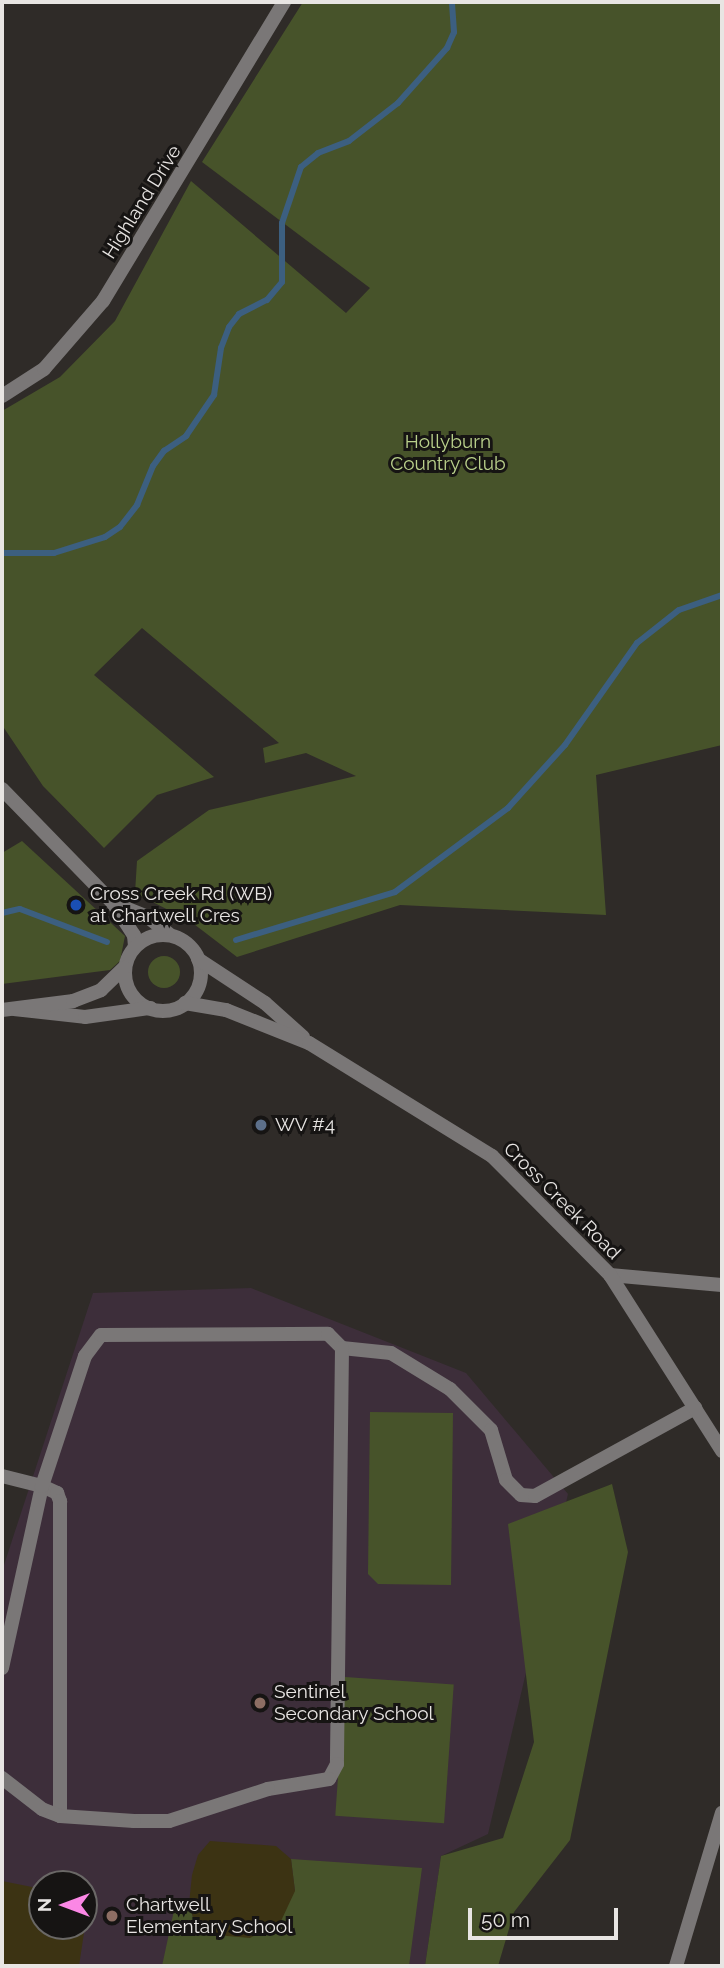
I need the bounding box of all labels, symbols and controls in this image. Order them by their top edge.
street label: Highland Drive [98,141,186,263]
park label: Hollyburn Country Club [390,431,506,475]
place label: Cross Creek Rd (WB) at Chartwell Cres [90,883,272,927]
marker: Cross Creek Rd (WB) at Chartwell Cres [68,897,84,913]
place label: WV #4 [275,1114,336,1136]
marker: WV #4 [253,1117,269,1133]
street label: Cross Creek Road [499,1138,625,1264]
place label: Sentinel Secondary School [274,1681,434,1725]
marker: Sentinel Secondary School [252,1695,268,1711]
north arrow [28,1870,98,1940]
place label: Chartwell Elementary School [126,1894,293,1938]
scale bar [472,1895,622,1939]
text: N [33,1898,55,1912]
text: 50 m [481,1907,530,1932]
marker: Chartwell Elementary School [104,1908,120,1924]

